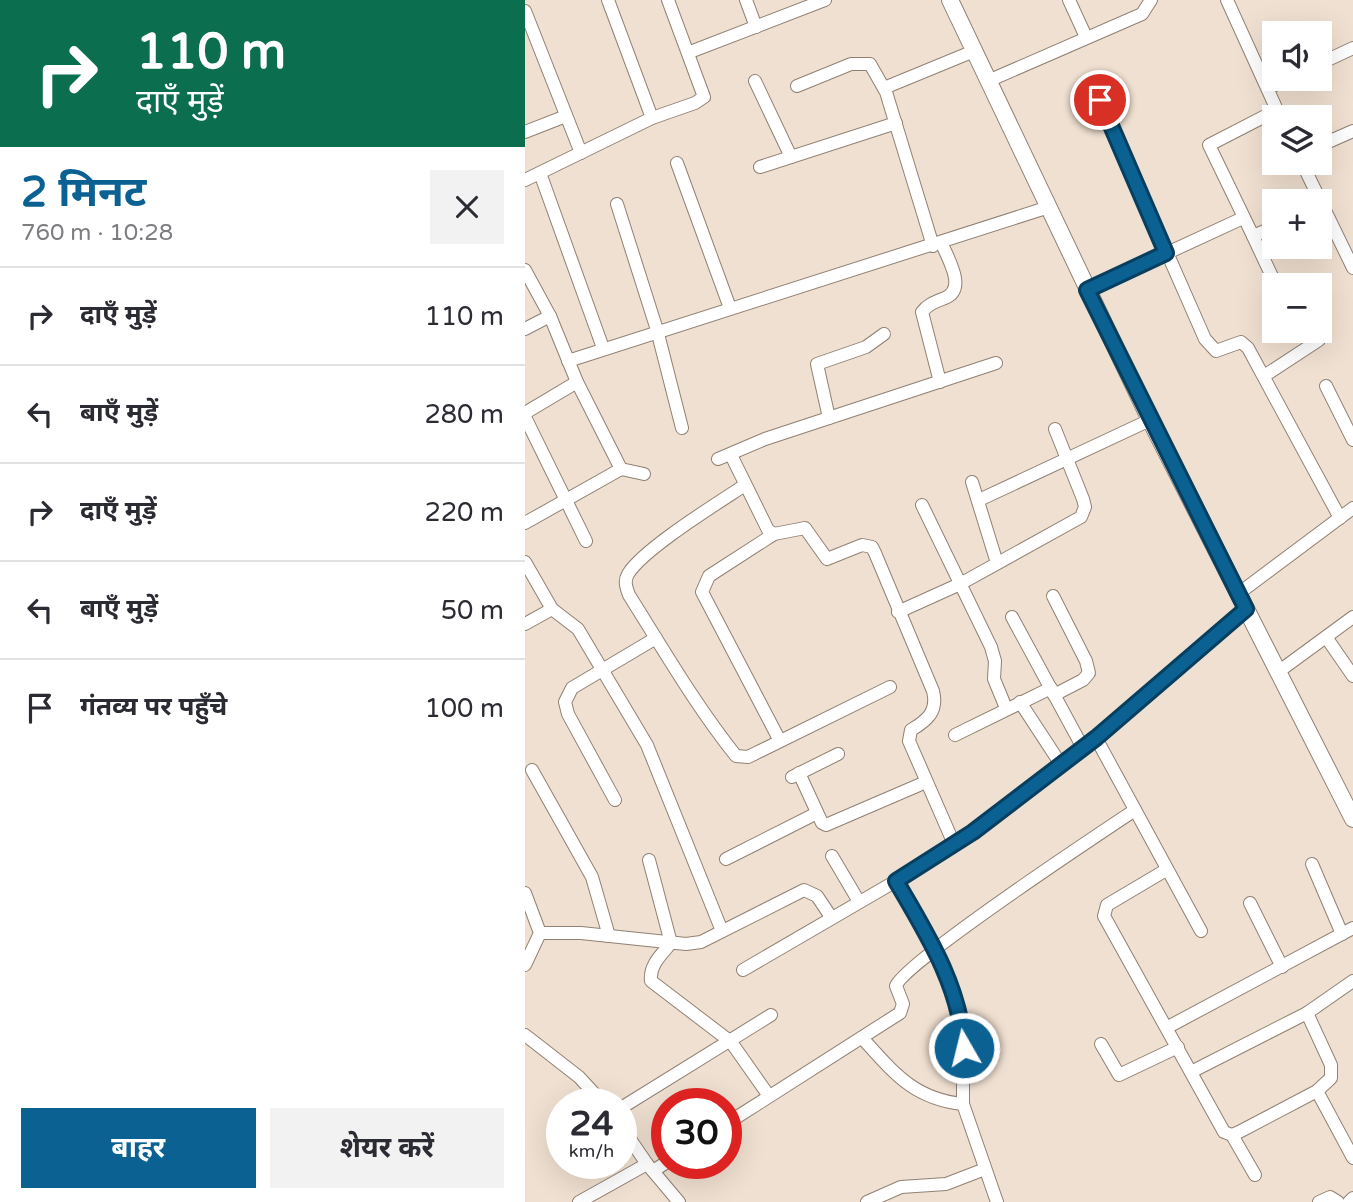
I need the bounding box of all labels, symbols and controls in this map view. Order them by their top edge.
map controls [1262,21,1332,343]
button: sound [1262,21,1332,91]
text: 110 m [136,23,286,82]
icon: right [21,28,112,119]
pin [1070,70,1130,130]
icon: arrive [1081,81,1119,119]
text: दाएँ मुड़ें [136,83,224,121]
button: layers [1262,105,1332,175]
text: 2 मिनट [21,167,146,218]
button: close [430,170,504,244]
button: + [1262,189,1332,259]
text: 760 m · 10:28 [21,219,173,247]
button: − [1262,273,1332,343]
icon: right [21,297,59,335]
text: दाएँ मुड़ें [80,299,157,330]
text: 110 m [424,301,504,332]
icon: left [21,395,59,433]
text: बाएँ मुड़ें [80,397,158,428]
text: 280 m [424,399,504,430]
icon: right [21,493,59,531]
text: दाएँ मुड़ें [80,495,157,526]
text: 220 m [424,497,504,528]
icon: left [21,591,59,629]
text: बाएँ मुड़ें [80,593,158,624]
text: 50 m [441,595,504,626]
icon: arrive [21,689,59,727]
text: गंतव्य पर पहुँचे [80,691,227,722]
text: 100 m [424,693,504,724]
position arrow [927,1011,1001,1085]
speed limit sign: 30 [651,1088,742,1179]
text: 24 [570,1103,613,1145]
button: बाहर [21,1108,256,1188]
button: शेयर करें [270,1108,504,1188]
text: km/h [569,1140,614,1162]

